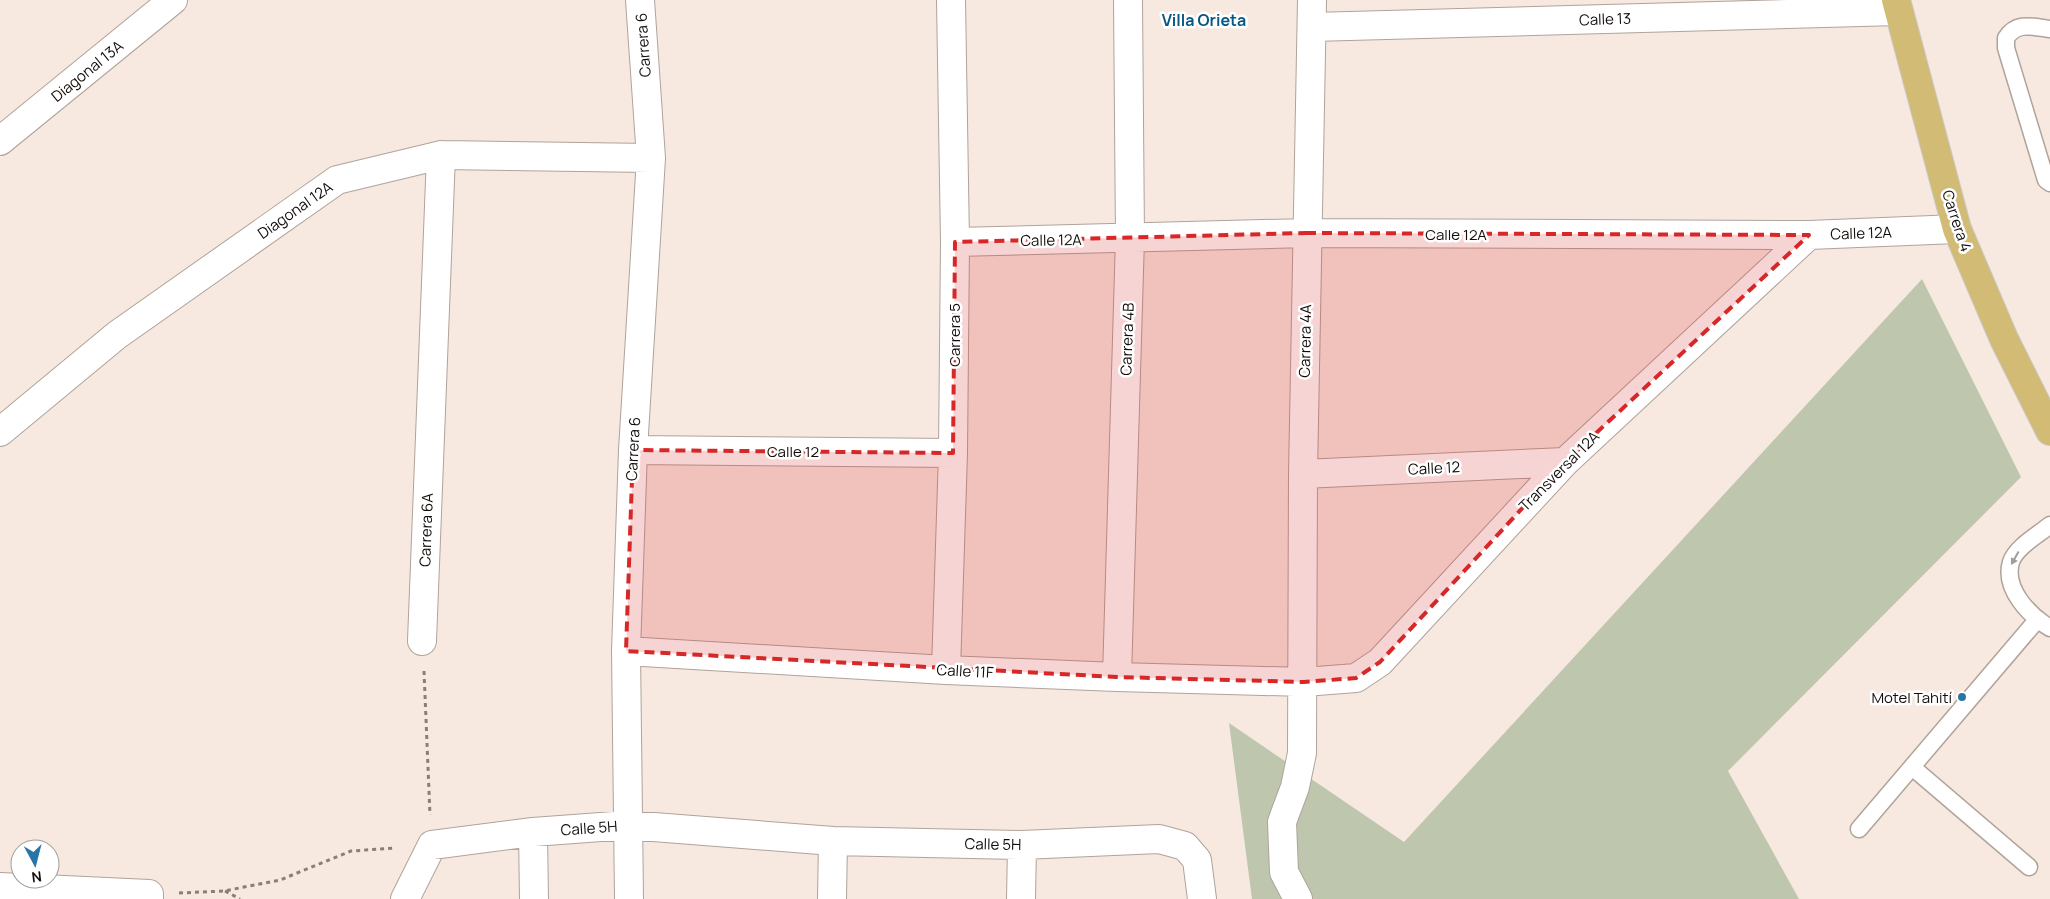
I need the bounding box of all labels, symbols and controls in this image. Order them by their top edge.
street label: Calle 13 [1579,8,1631,30]
district label: Villa Orieta [1162,9,1246,31]
street label: Carrera 6 [630,12,656,78]
street label: Diagonal 13A [47,35,128,107]
street label: Diagonal 12A [253,176,337,244]
street label: Carrera 4 [1937,187,1977,255]
street label: Calle 12A [1830,221,1893,245]
street label: Calle 12A [1425,224,1487,245]
street label: Calle 12A [1020,229,1082,251]
street label: Carrera 4B [1115,302,1139,376]
street label: Carrera 5 [944,303,965,367]
street label: Carrera 4A [1294,304,1316,378]
street label: Carrera 6 [621,416,645,482]
street label: Transversal 12A [1514,426,1604,516]
street label: Calle 12 [767,441,819,462]
street label: Calle 12 [1407,456,1461,480]
street label: Carrera 6A [414,492,438,567]
one-way arrow [2011,551,2020,565]
street label: Calle 11F [936,659,994,683]
place label: Motel Tahití [1871,687,1952,708]
marker: Motel Tahití [1956,691,1968,703]
street label: Calle 5H [560,816,618,840]
street label: Calle 5H [964,833,1022,855]
north arrow [10,839,60,889]
text: N [30,867,43,887]

